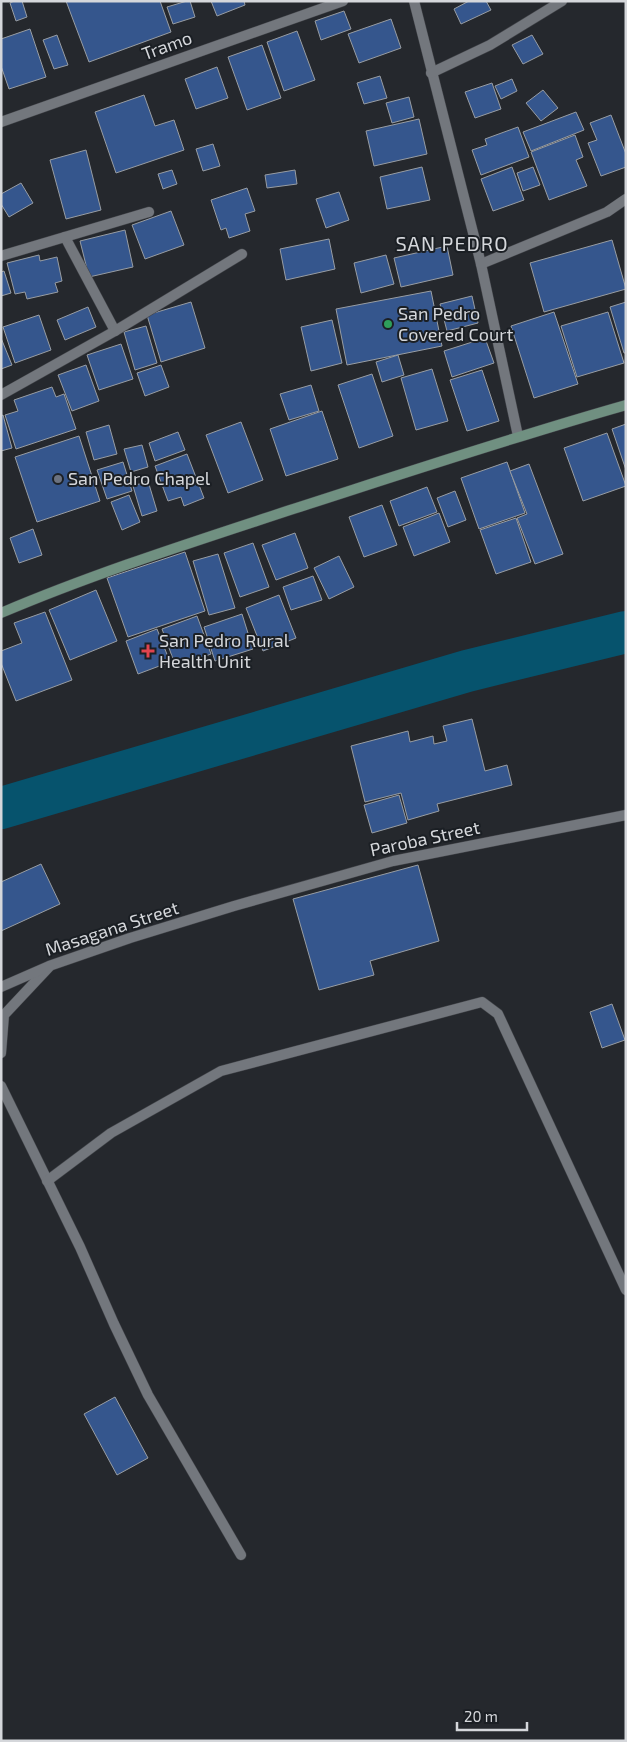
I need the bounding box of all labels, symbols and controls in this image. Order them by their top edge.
street label: Tramo [139,26,195,64]
district label: SAN PEDRO [395,231,509,255]
place label: San Pedro Covered Court [398,302,513,345]
marker: San Pedro Covered Court [382,318,394,330]
place label: San Pedro Chapel [68,467,211,489]
marker: San Pedro Chapel [52,473,64,485]
place label: San Pedro Rural Health Unit [159,629,290,672]
marker: San Pedro Rural Health Unit [141,644,155,658]
street label: Paroba Street [368,816,482,860]
street label: Masagana Street [42,896,181,960]
scale bar [457,1700,527,1732]
text: 20 m [464,1707,498,1725]

